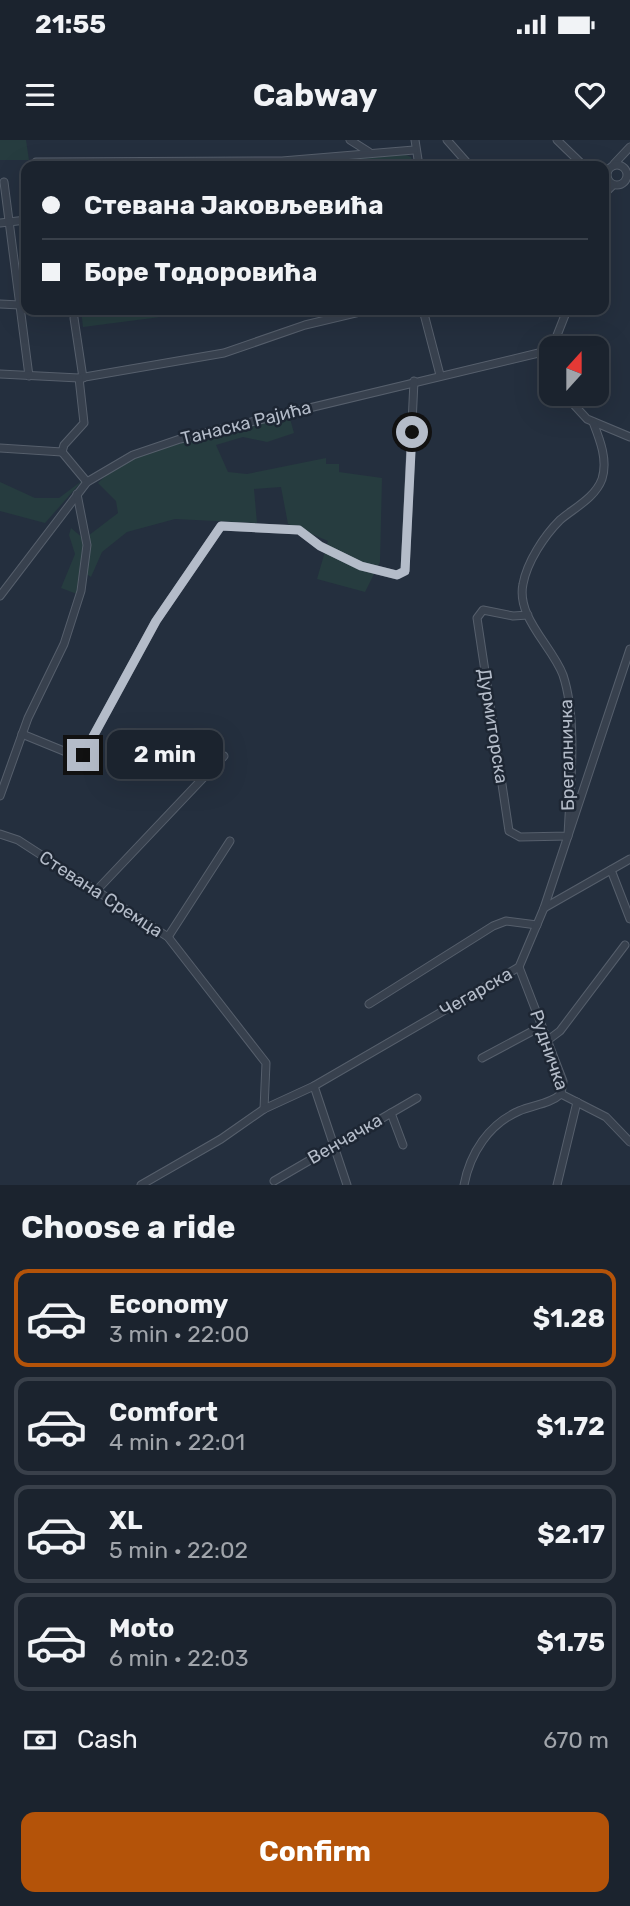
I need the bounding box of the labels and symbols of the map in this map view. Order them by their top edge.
north arrow [539,336,609,406]
street label: Танаска Рајића [179,396,313,450]
route start [396,416,428,448]
street label: Дурмиторска [473,667,513,785]
street label: Брегалничка [555,699,579,811]
callout: 2 min [108,730,223,780]
route end [67,739,99,771]
street label: Стевана Сремца [35,846,167,942]
street label: Чегарска [436,963,516,1021]
street label: Рудничка [525,1007,573,1093]
street label: Венчачка [304,1109,386,1169]

